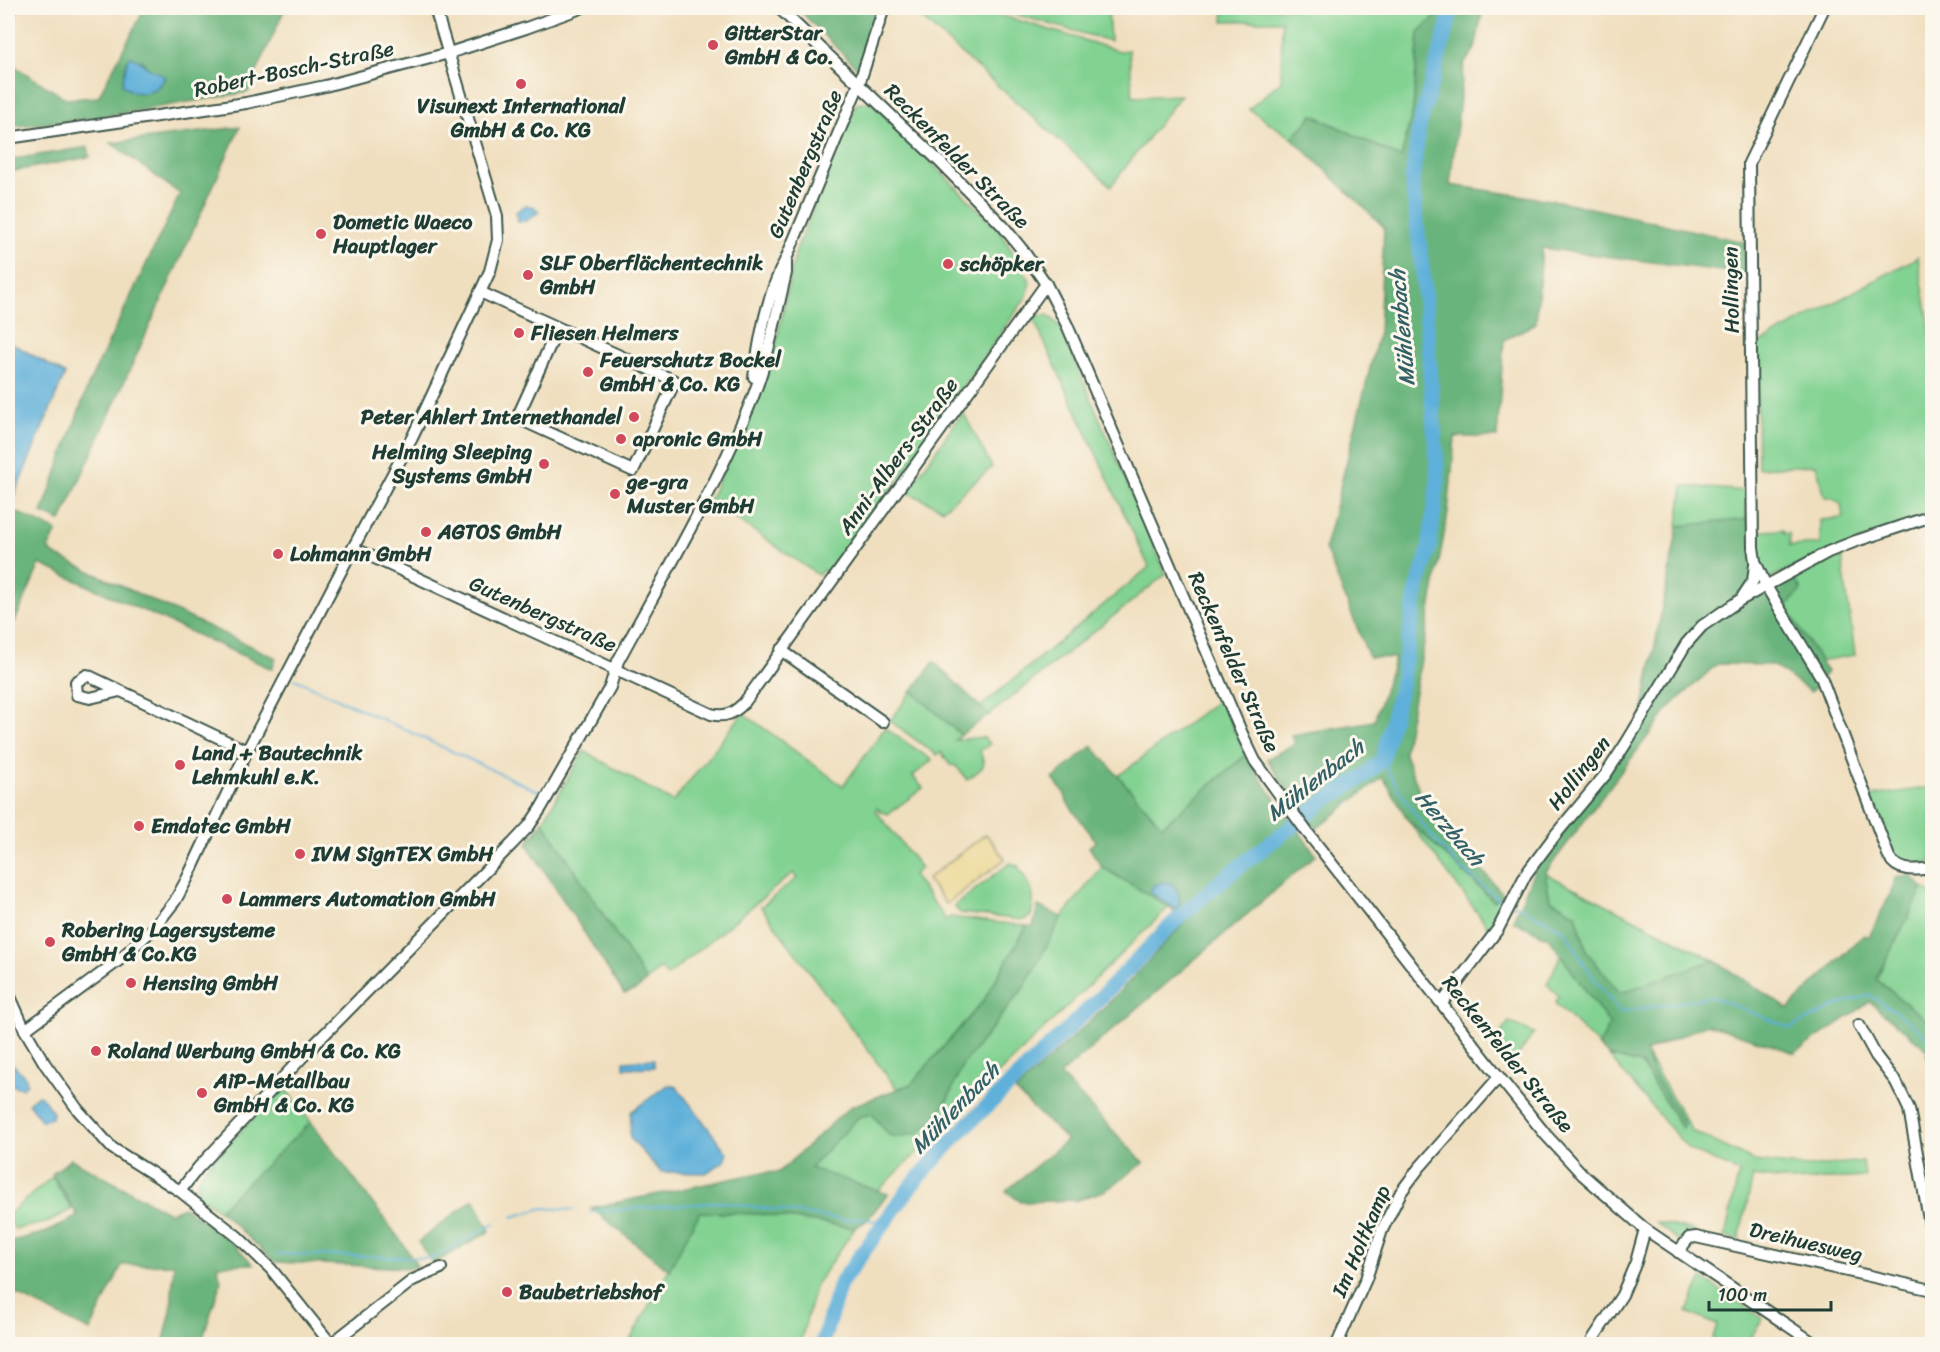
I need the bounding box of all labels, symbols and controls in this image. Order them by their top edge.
place label: GitterStar GmbH & Co. [724,14,834,76]
street label: Robert-Bosch-Straße [190,29,398,109]
marker: GitterStar GmbH & Co. [706,38,720,52]
street label: Reckenfelder Straße [875,74,1039,238]
marker: Visunext International GmbH & Co. KG [514,77,528,91]
street label: Gutenbergstraße [757,83,854,244]
place label: Visunext International GmbH & Co. KG [417,87,626,149]
place label: Dometic Waeco Hauptlager [332,203,473,265]
marker: Dometic Waeco Hauptlager [314,227,328,241]
place label: SLF Oberflächentechnik GmbH [539,244,763,306]
place label: schöpker [959,245,1045,283]
street label: Hollingen [1711,246,1751,334]
marker: schöpker [941,257,955,271]
water label: Mühlenbach [1377,266,1426,388]
marker: SLF Oberflächentechnik GmbH [521,268,535,282]
place label: Fliesen Helmers [530,314,680,352]
marker: Fliesen Helmers [512,326,526,340]
place label: Feuerschutz Bockel GmbH & Co. KG [599,341,782,403]
marker: Feuerschutz Bockel GmbH & Co. KG [581,365,595,379]
street label: Anni-Albers-Straße [827,369,969,544]
place label: Peter Ahlert Internethandel [361,398,623,436]
marker: Peter Ahlert Internethandel [627,410,641,424]
place label: apronic GmbH [632,420,763,458]
marker: apronic GmbH [614,432,628,446]
place label: Helming Sleeping Systems GmbH [371,433,533,495]
marker: Helming Sleeping Systems GmbH [537,457,551,471]
place label: ge-gra Muster GmbH [625,463,756,525]
marker: ge-gra Muster GmbH [608,487,622,501]
place label: AGTOS GmbH [437,513,563,551]
marker: AGTOS GmbH [419,525,433,539]
place label: Lohmann GmbH [290,535,433,573]
marker: Lohmann GmbH [271,547,285,561]
street label: Gutenbergstraße [463,564,623,664]
street label: Reckenfelder Straße [1177,565,1291,759]
water label: Mühlenbach [1257,727,1375,831]
street label: Hollingen [1537,727,1621,819]
place label: Land + Bautechnik Lehmkuhl e.K. [192,734,363,796]
marker: Land + Bautechnik Lehmkuhl e.K. [173,758,187,772]
water label: Herzbach [1405,781,1496,877]
place label: Emdatec GmbH [151,807,292,845]
marker: Emdatec GmbH [132,819,146,833]
place label: IVM SignTEX GmbH [311,835,495,873]
marker: IVM SignTEX GmbH [293,847,307,861]
place label: Lammers Automation GmbH [239,880,497,918]
marker: Lammers Automation GmbH [220,892,234,906]
place label: Robering Lagersysteme GmbH & Co.KG [61,911,275,973]
marker: Robering Lagersysteme GmbH & Co.KG [43,935,57,949]
place label: Hensing GmbH [142,964,279,1002]
street label: Reckenfelder Straße [1432,966,1584,1142]
marker: Hensing GmbH [124,976,138,990]
place label: Roland Werbung GmbH & Co. KG [107,1032,401,1070]
marker: Roland Werbung GmbH & Co. KG [89,1044,103,1058]
water label: Mühlenbach [901,1051,1011,1163]
place label: AiP-Metallbau GmbH & Co. KG [213,1062,354,1124]
marker: AiP-Metallbau GmbH & Co. KG [195,1086,209,1100]
street label: Im Holtkamp [1320,1179,1402,1304]
street label: Dreihuesweg [1746,1211,1867,1274]
place label: Baubetriebshof [519,1273,666,1311]
scale bar [1709,1274,1830,1312]
text: 100 m [1718,1279,1767,1311]
marker: Baubetriebshof [500,1285,514,1299]

